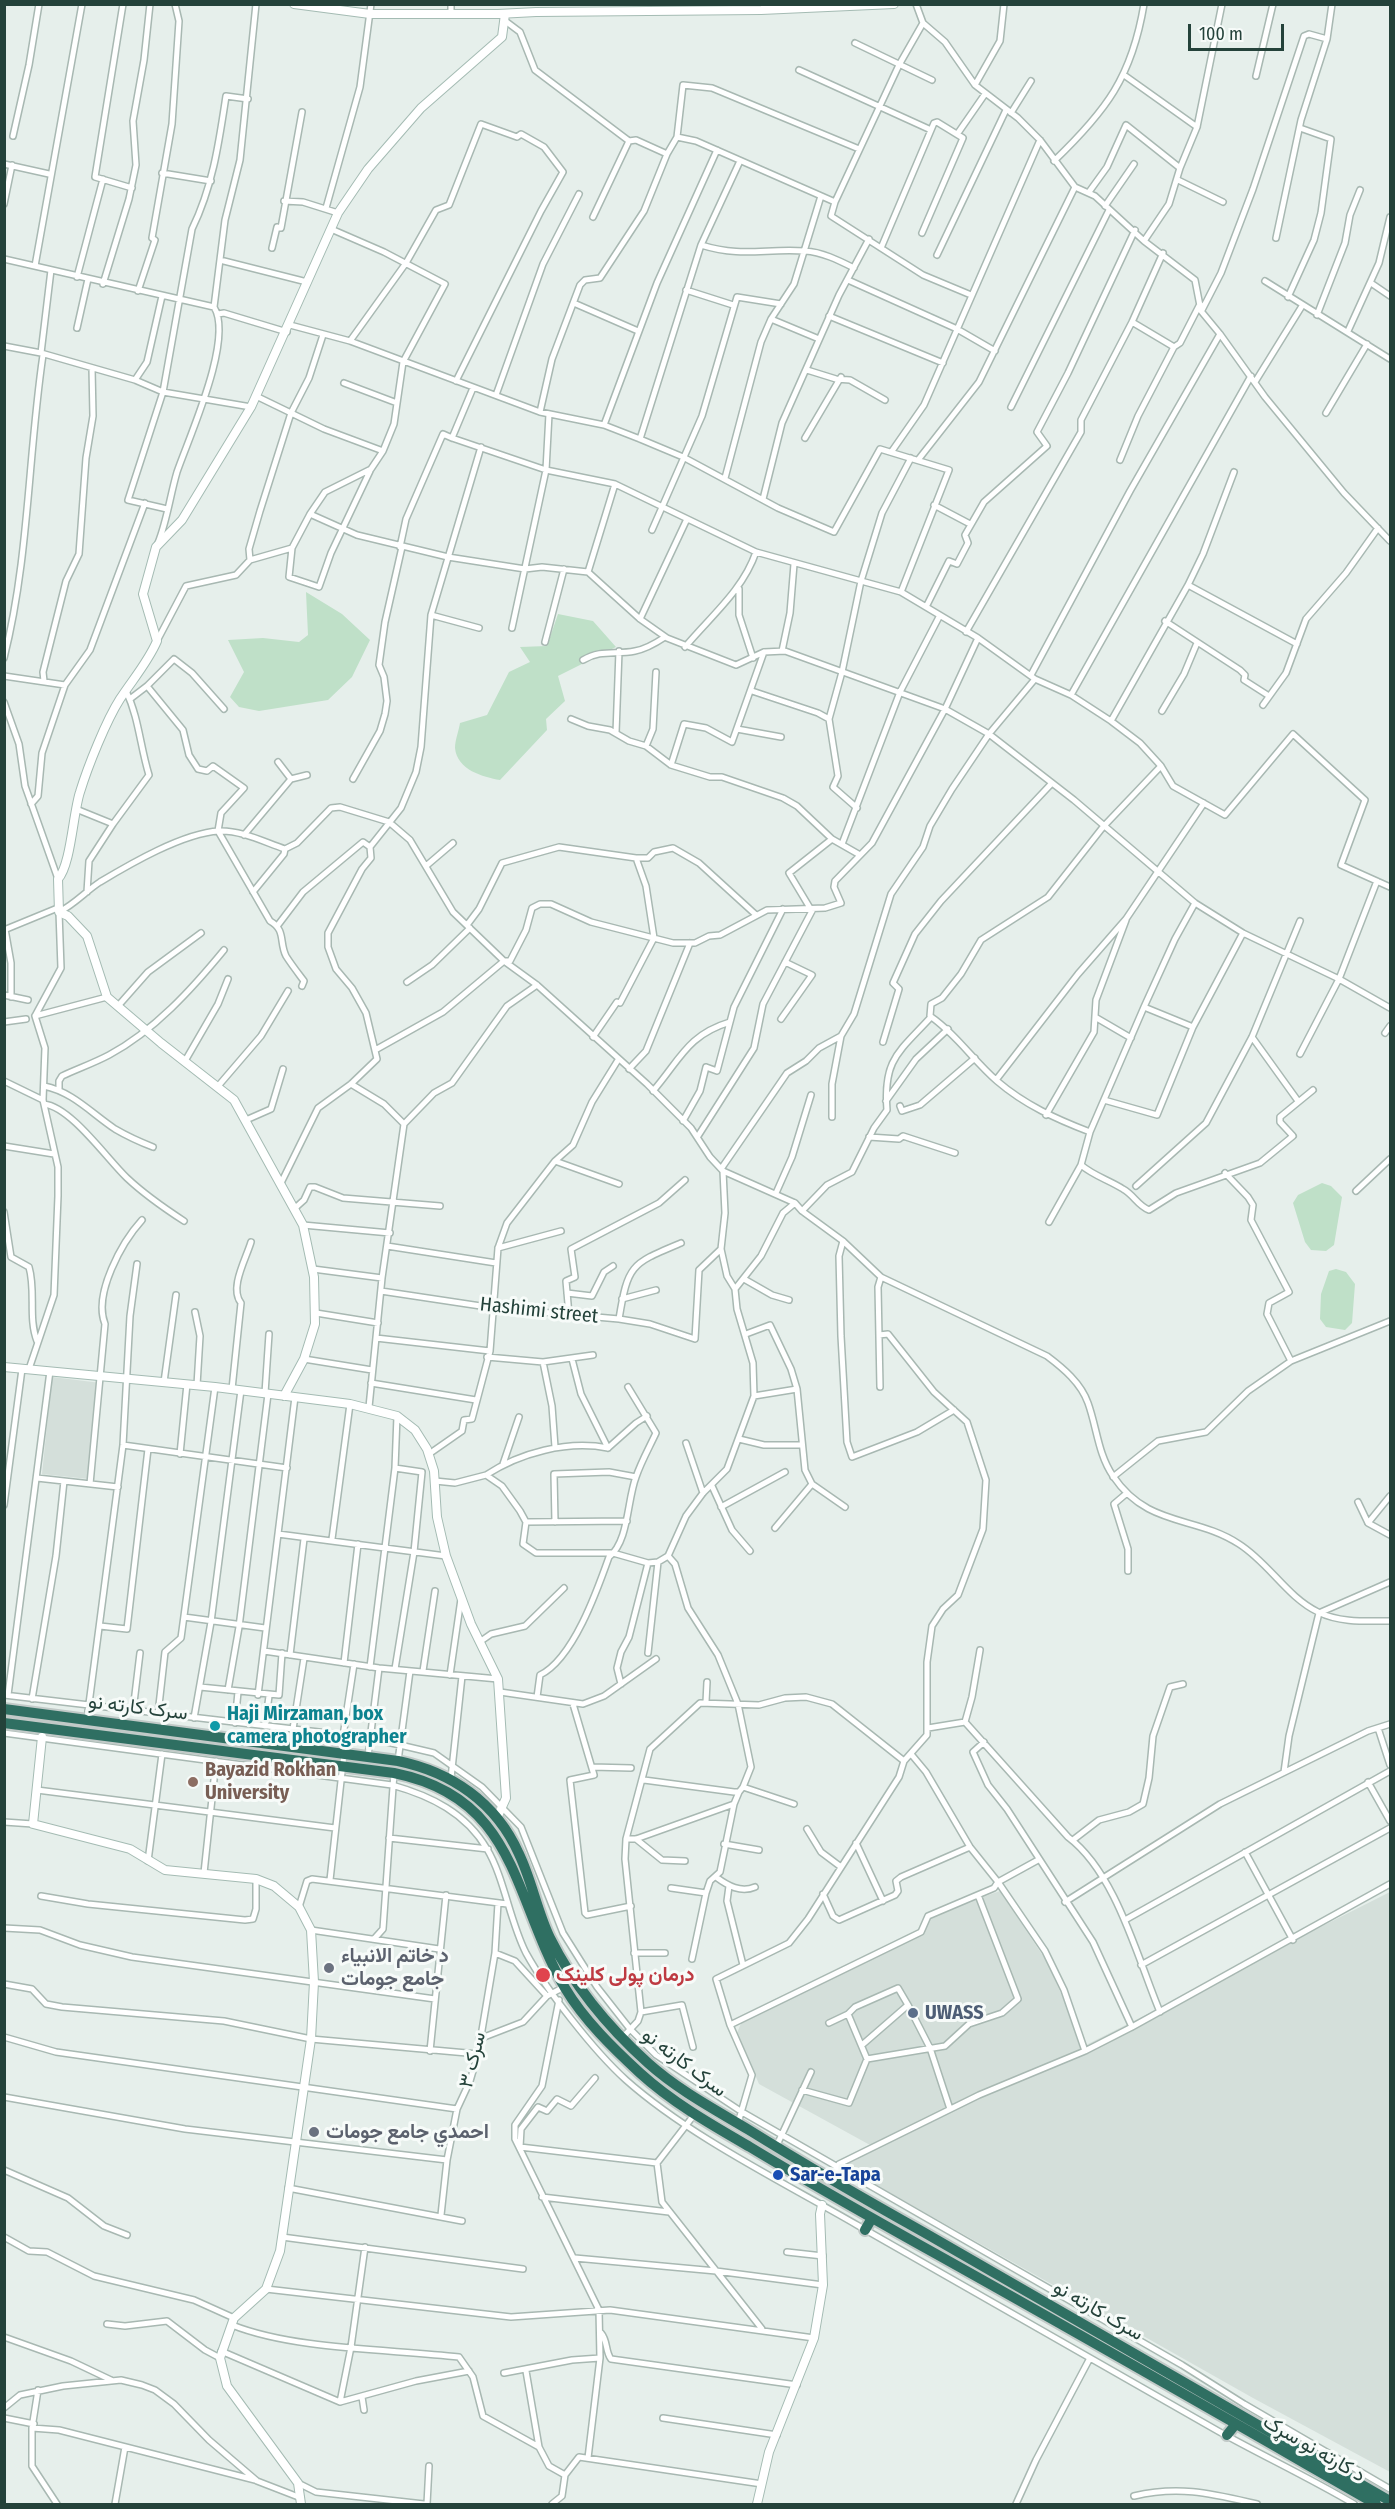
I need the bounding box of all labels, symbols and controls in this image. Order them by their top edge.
scale bar [1191,12,1287,50]
text: 100 m [1199,23,1243,45]
street label: Hashimi street [479,1293,599,1329]
street label: سرک کارته نو [87,1690,189,1726]
place label: Haji Mirzaman, box camera photographer [227,1702,406,1749]
marker: Haji Mirzaman, box camera photographer [208,1719,222,1733]
place label: Bayazid Rokhan University [205,1758,336,1805]
marker: Bayazid Rokhan University [186,1775,200,1789]
place label: د خاتم الانبیاء جامع جومات [341,1944,449,1991]
marker: د خاتم الانبیاء جامع جومات [322,1961,336,1975]
place label: درمان پولی کلینک [556,1963,694,1987]
marker: درمان پولی کلینک [534,1966,552,1984]
place label: UWASS [925,2001,984,2025]
marker: UWASS [906,2006,920,2020]
street label: سرک کارته نو [637,2023,731,2103]
street label: سرک ۳ [454,2029,492,2091]
place label: احمدي جامع جومات [326,2120,489,2144]
marker: احمدي جامع جومات [307,2125,321,2139]
place label: Sar-e-Tapa [790,2163,881,2187]
marker: Sar-e-Tapa [771,2168,785,2182]
street label: سرک کارته نو [1049,2276,1147,2346]
street label: د کارته نو سړک [1259,2410,1369,2488]

